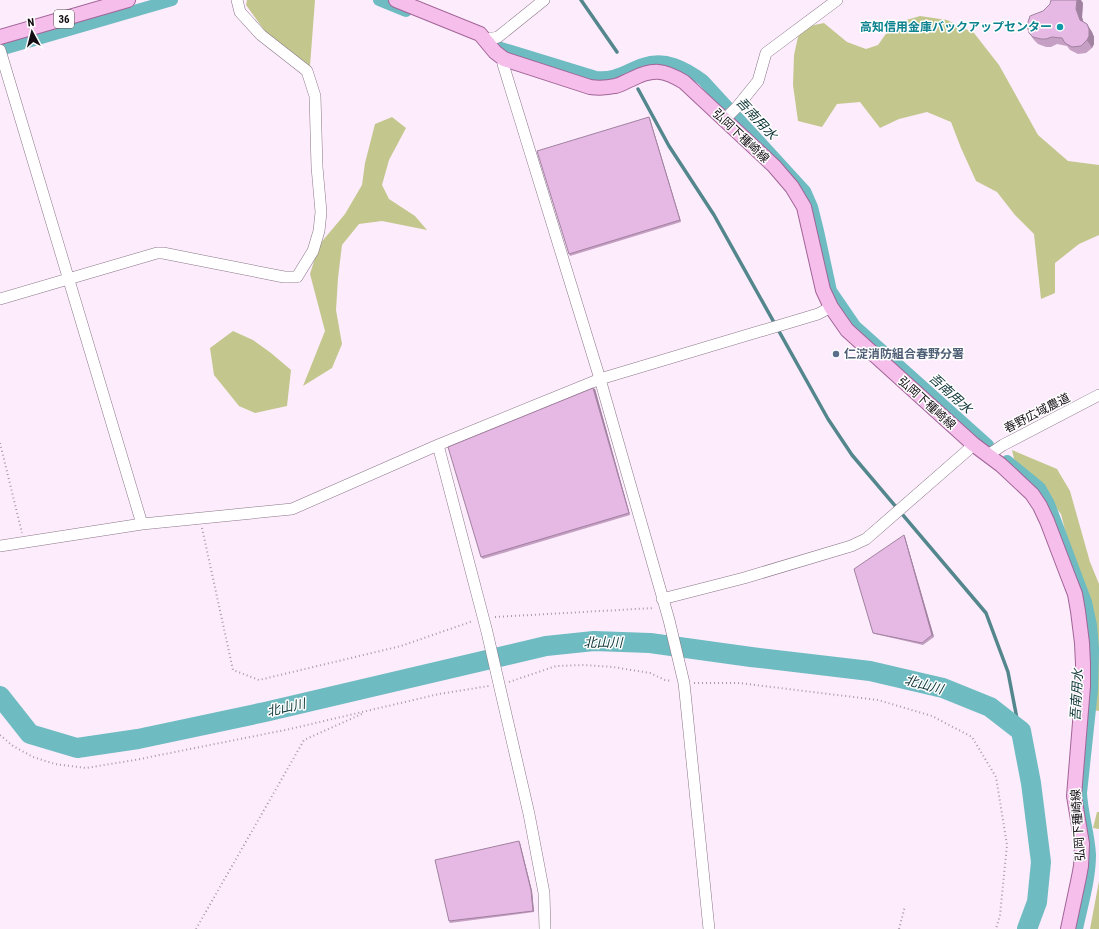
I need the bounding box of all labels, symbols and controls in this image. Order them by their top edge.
road number: 36 [54,10,74,28]
north arrow [12,12,52,52]
text: N [27,16,35,29]
place label: 高知信用金庫バックアップセンター [860,20,1052,34]
marker: 高知信用金庫バックアップセンター [1055,22,1065,32]
water label: 吾南用水 [733,94,781,144]
street label: 弘岡下種崎線 [710,106,772,166]
place label: 仁淀消防組合春野分署 [844,347,964,361]
marker: 仁淀消防組合春野分署 [831,349,841,359]
water label: 吾南用水 [926,370,976,418]
street label: 弘岡下種崎線 [896,374,958,432]
street label: 春野広域農道 [1002,390,1072,436]
water label: 北山川 [583,635,624,650]
water label: 吾南用水 [1068,667,1085,721]
water label: 北山川 [903,672,947,697]
water label: 北山川 [265,695,309,719]
street label: 弘岡下種崎線 [1069,789,1087,861]

